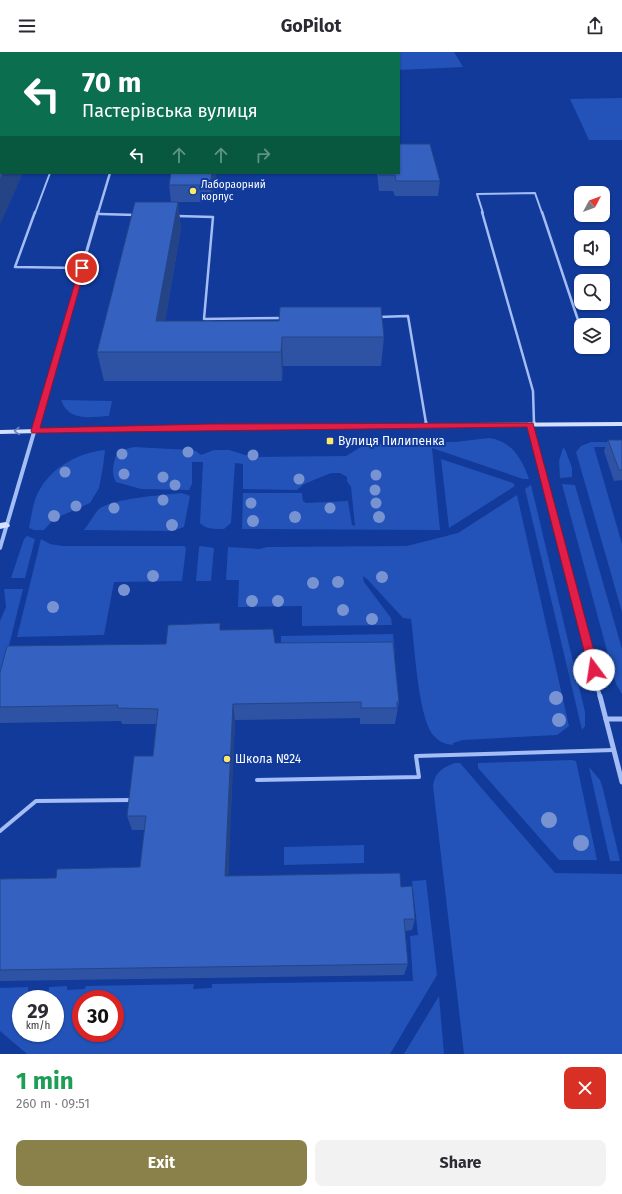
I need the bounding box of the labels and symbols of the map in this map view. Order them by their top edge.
place label: Лабораорний корпус [201,179,266,203]
marker: Лабораорний корпус [188,186,198,196]
north arrow [574,186,610,222]
pin [65,251,99,285]
one-way arrow [14,427,20,436]
place label: Вулиця Пилипенка [338,434,445,448]
marker: Вулиця Пилипенка [325,436,335,446]
position arrow [573,649,615,691]
place label: Школа №24 [235,752,302,766]
marker: Школа №24 [222,754,232,764]
speed limit sign: 30 [72,990,124,1042]

